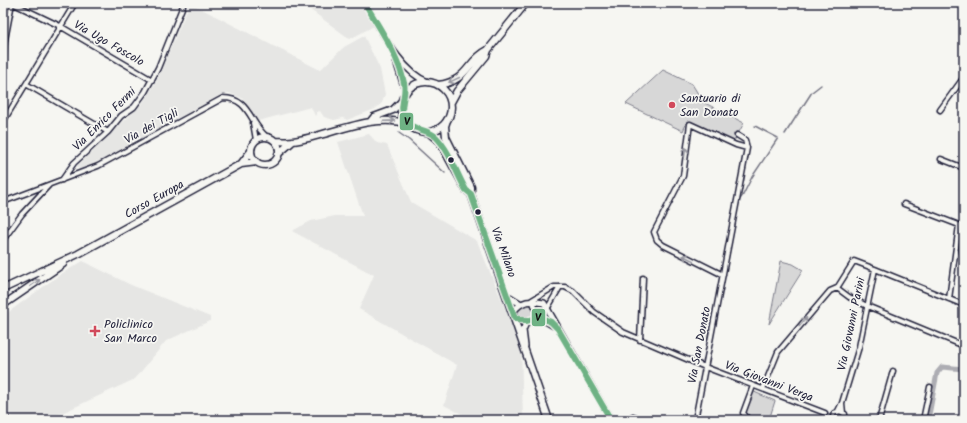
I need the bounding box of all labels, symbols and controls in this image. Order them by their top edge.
street label: Via Ugo Foscolo [70,16,148,71]
one-way arrow [449,77,461,84]
street label: Via Enrico Fermi [68,82,141,156]
place label: Santuario di San Donato [680,89,742,122]
marker: Santuario di San Donato [667,100,677,110]
street label: Via dei Tigli [121,103,183,149]
line badge: V [399,112,414,131]
text: V [404,113,411,131]
one-way arrow [382,117,395,125]
one-way arrow [681,147,689,160]
unlabelled marker [446,155,456,165]
street label: Corso Europa [121,175,188,224]
unlabelled marker [473,207,483,217]
street label: Via Milano [486,224,521,280]
one-way arrow [682,254,694,261]
street label: Via Giovanni Parini [832,275,871,372]
one-way arrow [29,279,40,287]
street label: Via San Donato [683,305,716,385]
line badge: V [531,308,546,327]
text: V [535,309,542,327]
place label: Policlinico San Marco [104,315,157,348]
one-way arrow [799,317,808,328]
marker: Policlinico San Marco [89,325,101,337]
street label: Via Giovanni Verga [722,356,816,407]

